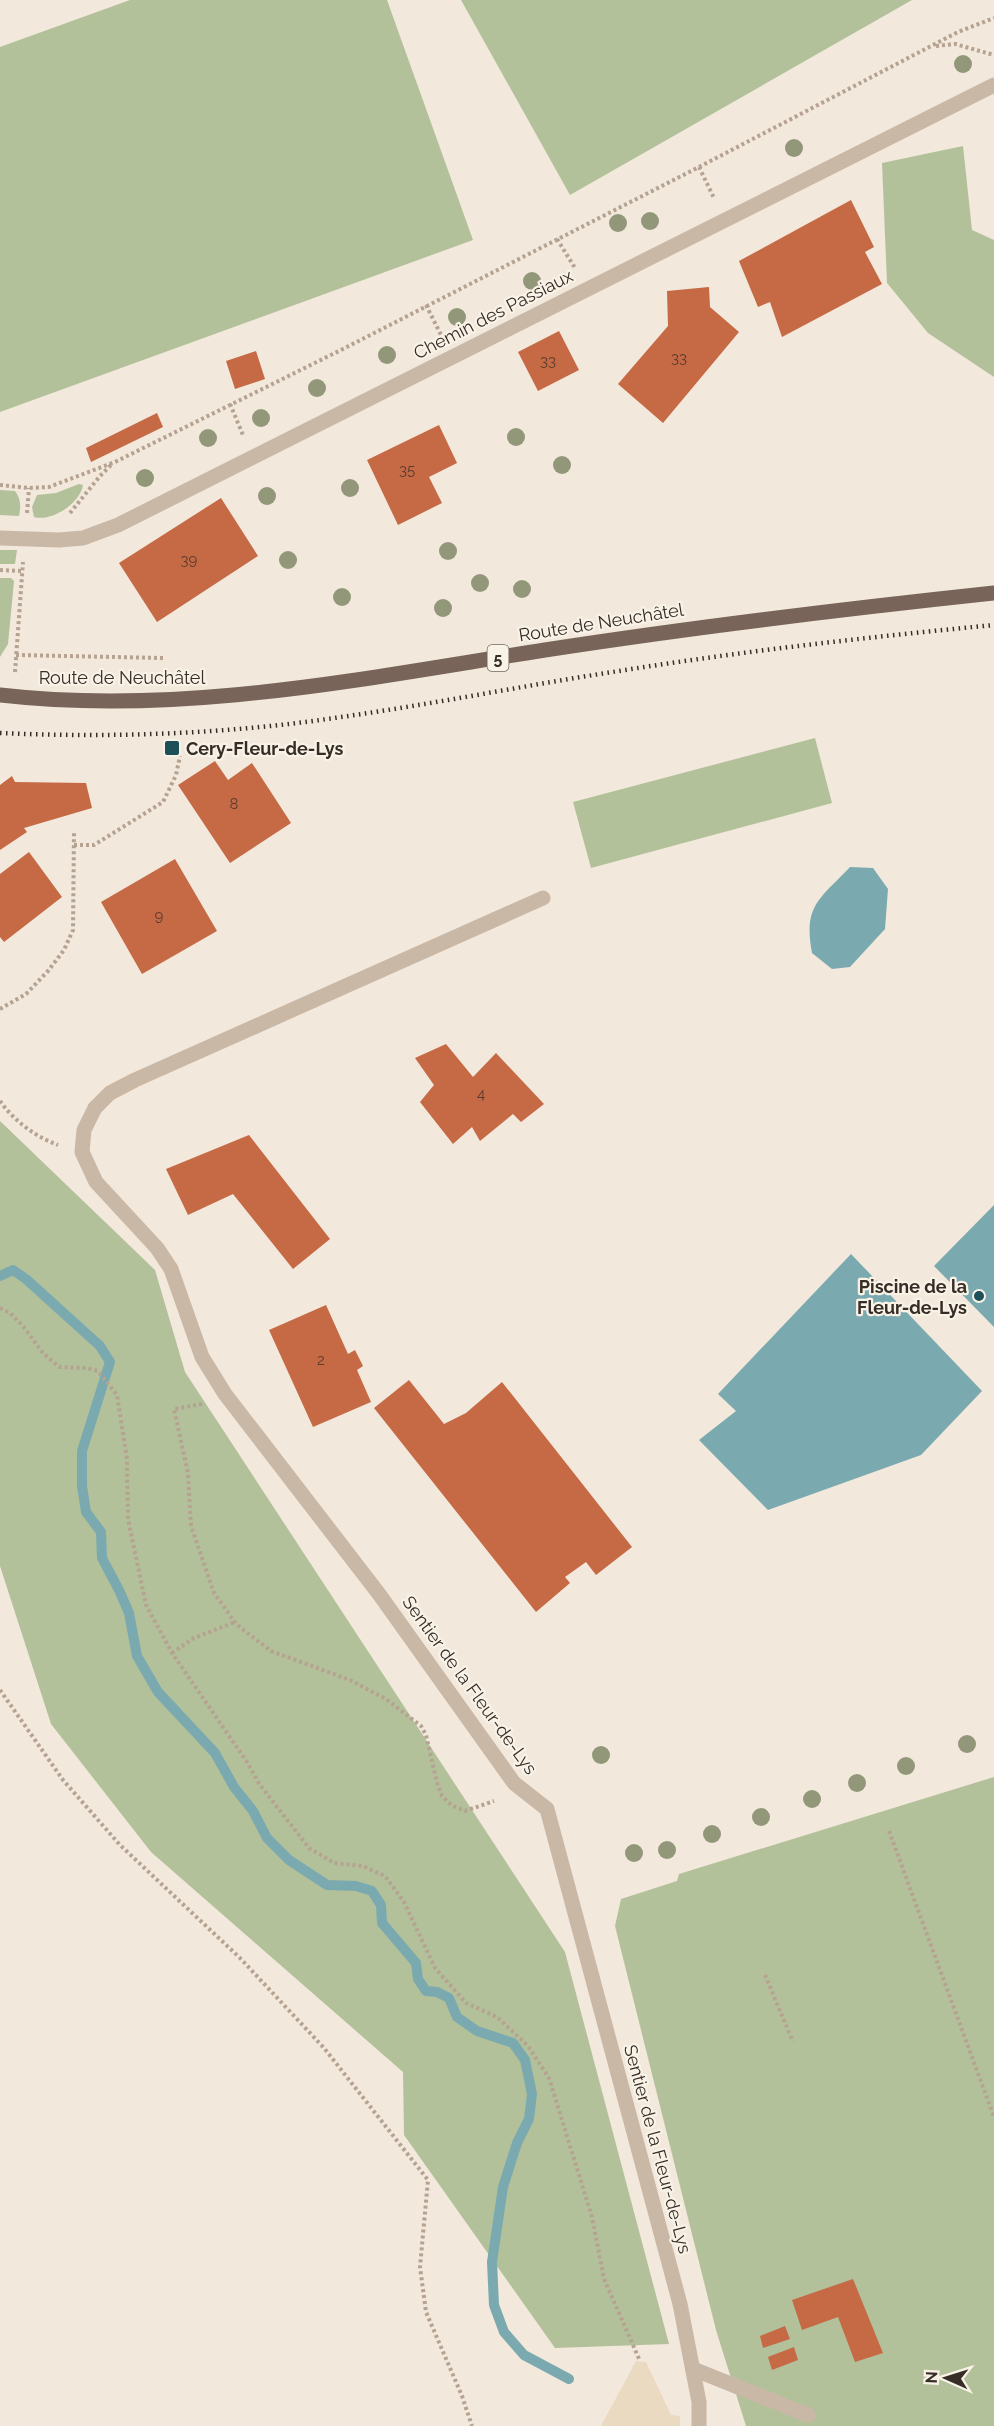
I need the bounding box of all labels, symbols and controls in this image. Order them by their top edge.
street label: Chemin des Passiaux [410,265,576,363]
house number: 33 [671,349,687,367]
house number: 33 [540,352,556,370]
house number: 35 [399,461,415,479]
house number: 39 [181,551,198,569]
street label: Route de Neuchâtel [517,599,685,645]
road number: 5 [488,645,508,671]
street label: Route de Neuchâtel [39,667,205,688]
place label: Cery-Fleur-de-Lys [186,738,343,759]
marker: Cery-Fleur-de-Lys [163,739,181,757]
house number: 8 [230,795,239,813]
house number: 9 [155,907,164,925]
house number: 4 [477,1085,485,1103]
place label: Piscine de la Fleur-de-Lys [857,1276,967,1318]
marker: Piscine de la Fleur-de-Lys [972,1289,986,1303]
house number: 2 [317,1351,325,1369]
street label: Sentier de la Fleur-de-Lys [398,1592,542,1778]
street label: Sentier de la Fleur-de-Lys [620,2042,696,2256]
north arrow [916,2348,976,2408]
text: N [922,2371,941,2384]

